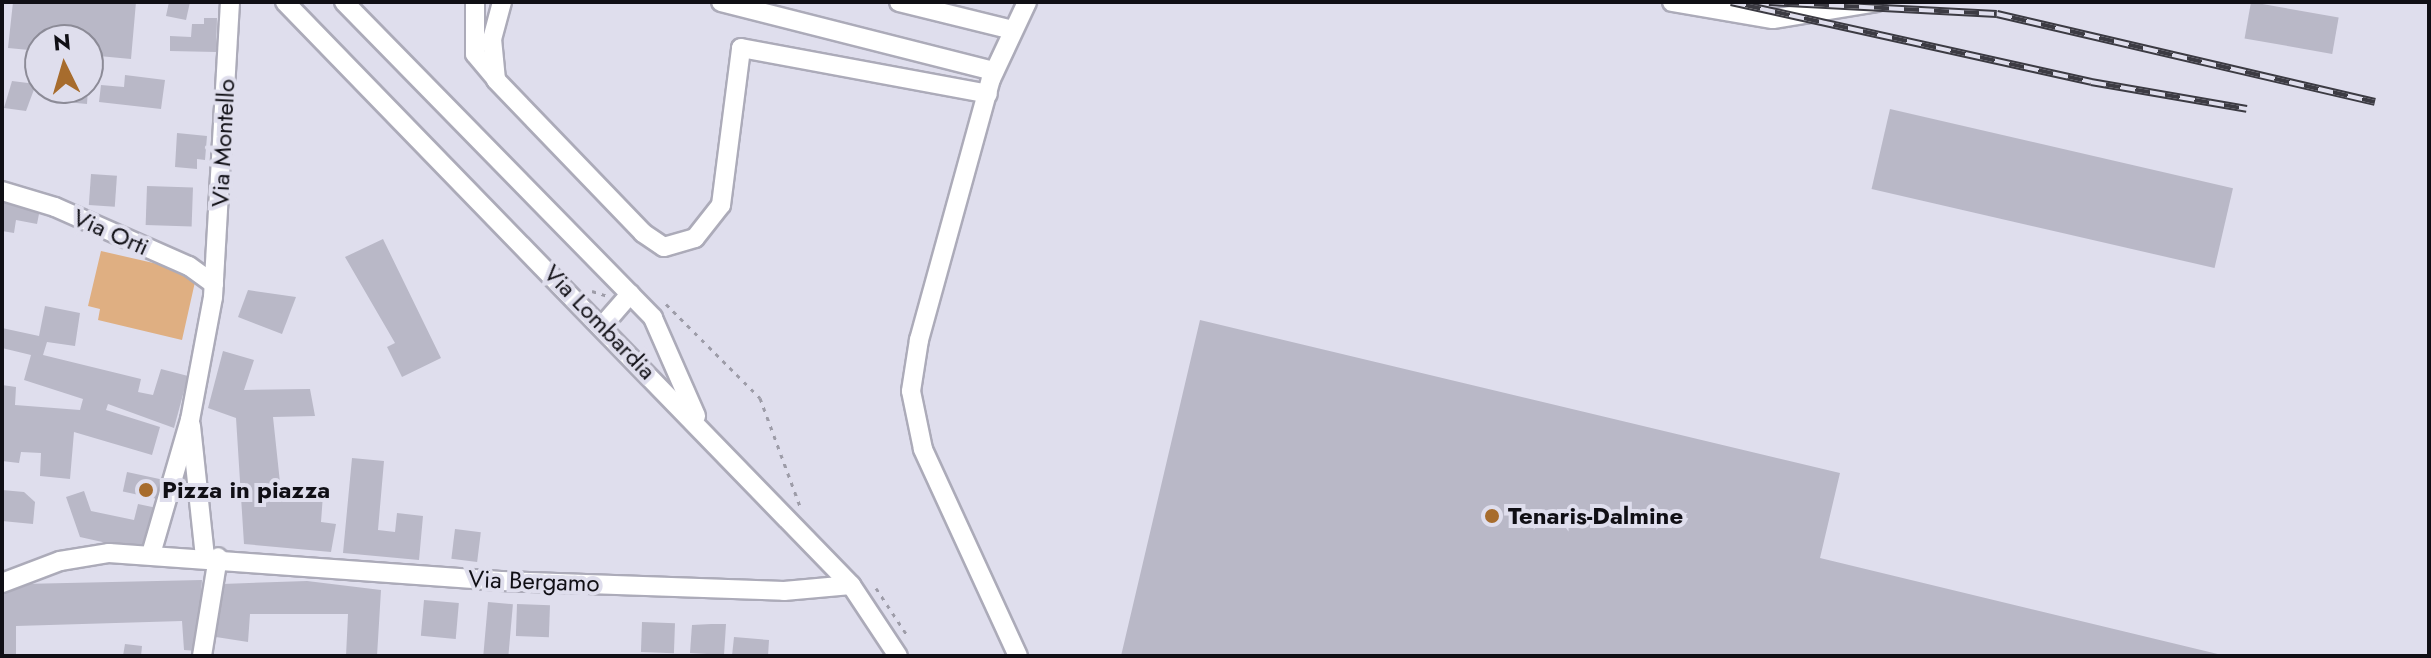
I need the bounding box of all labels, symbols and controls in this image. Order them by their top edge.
north arrow [24,24,104,104]
text: N [52,25,72,59]
street label: Via Montello [205,78,241,208]
street label: Via Orti [69,203,153,261]
street label: Via Lombardia [538,259,662,385]
place label: Pizza in piazza [162,476,330,504]
marker: Pizza in piazza [137,481,155,499]
place label: Tenaris-Dalmine [1508,502,1683,530]
marker: Tenaris-Dalmine [1483,507,1501,525]
street label: Via Bergamo [468,564,600,598]

